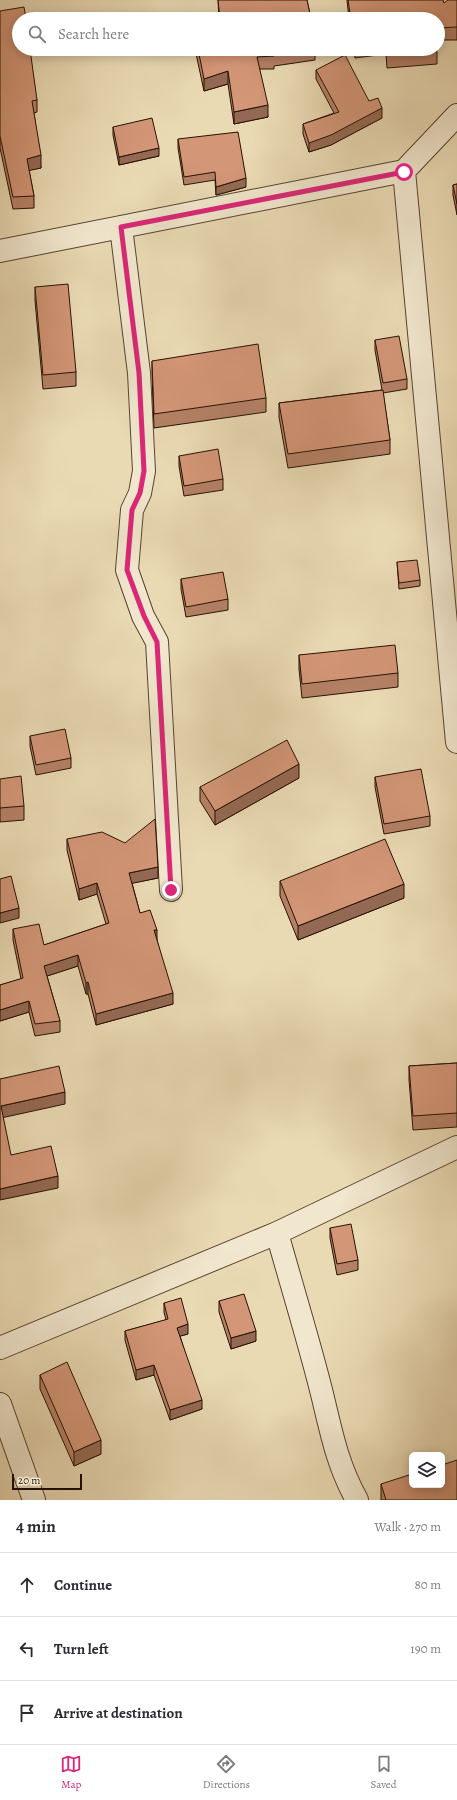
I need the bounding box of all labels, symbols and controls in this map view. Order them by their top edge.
search box [12,12,445,56]
icon: search [26,23,48,45]
text: Search here [58,24,129,44]
route start [395,163,413,181]
route end [162,881,180,899]
map controls [409,1452,445,1488]
button: layers [409,1452,445,1488]
scale bar [12,1472,82,1491]
text: 20 m [18,1473,40,1488]
text: 4 min [16,1515,56,1538]
text: Walk · 270 m [375,1518,441,1535]
icon: ahead [16,1574,38,1596]
text: Continue [54,1575,112,1595]
text: 80 m [414,1576,441,1593]
icon: left [16,1638,38,1660]
text: Turn left [54,1639,109,1659]
text: 190 m [410,1640,441,1657]
icon: arrive [16,1702,38,1724]
text: Arrive at destination [54,1703,183,1723]
tab: Map [60,1753,82,1792]
tab: Directions [203,1753,250,1792]
tab: Saved [371,1753,397,1792]

